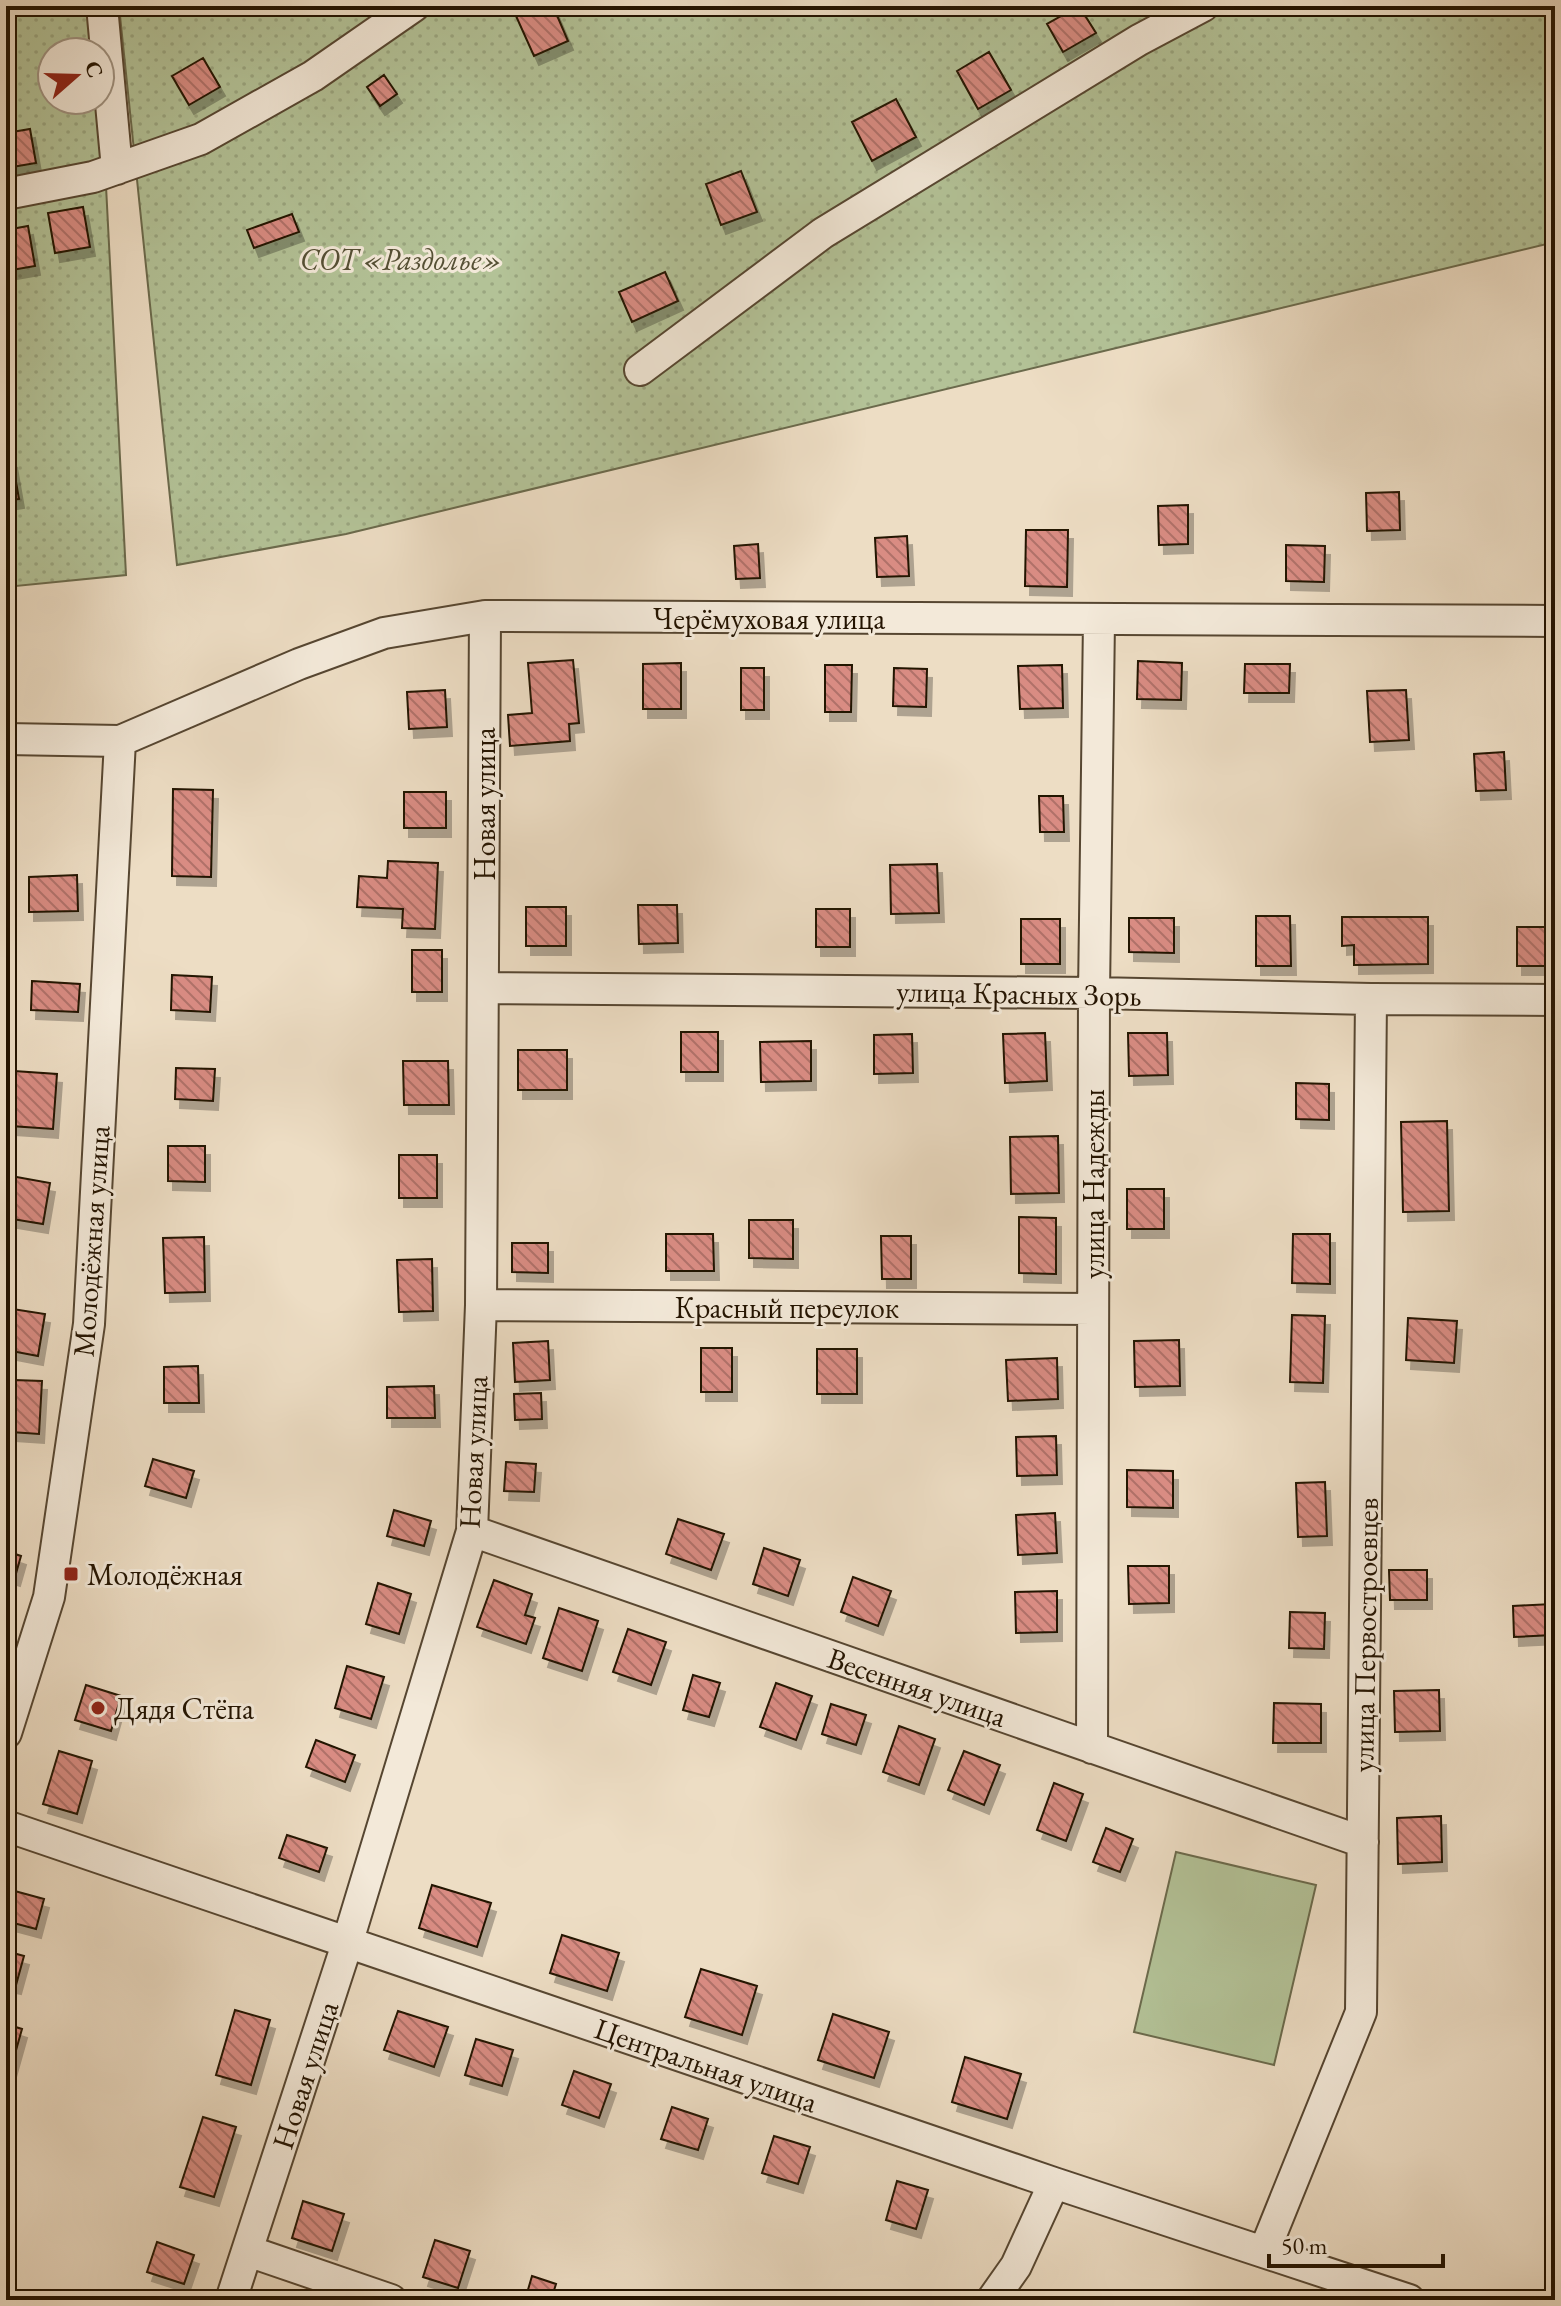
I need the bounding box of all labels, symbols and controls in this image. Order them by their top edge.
north arrow [36,36,116,116]
text: С [78,57,111,82]
park label: СОТ «Раздолье» [300,240,502,279]
street label: Черёмуховая улица [653,599,885,638]
street label: Новая улица [465,727,504,881]
street label: улица Красных Зорь [896,971,1142,1015]
street label: улица Надежды [1074,1089,1113,1279]
street label: Молодёжная улица [63,1124,119,1358]
street label: Красный переулок [675,1288,899,1327]
street label: Новая улица [450,1374,496,1530]
street label: улица Первостроевцев [1343,1497,1387,1773]
place label: Молодёжная [87,1555,243,1594]
marker: Молодёжная [62,1565,80,1583]
street label: Весенняя улица [823,1638,1012,1736]
place label: Дядя Стёпа [114,1689,254,1728]
marker: Дядя Стёпа [89,1699,107,1717]
street label: Новая улица [263,1996,347,2154]
street label: Центральная улица [589,2009,823,2121]
scale bar [1269,2218,1443,2268]
text: 50 m [1281,2230,1328,2261]

